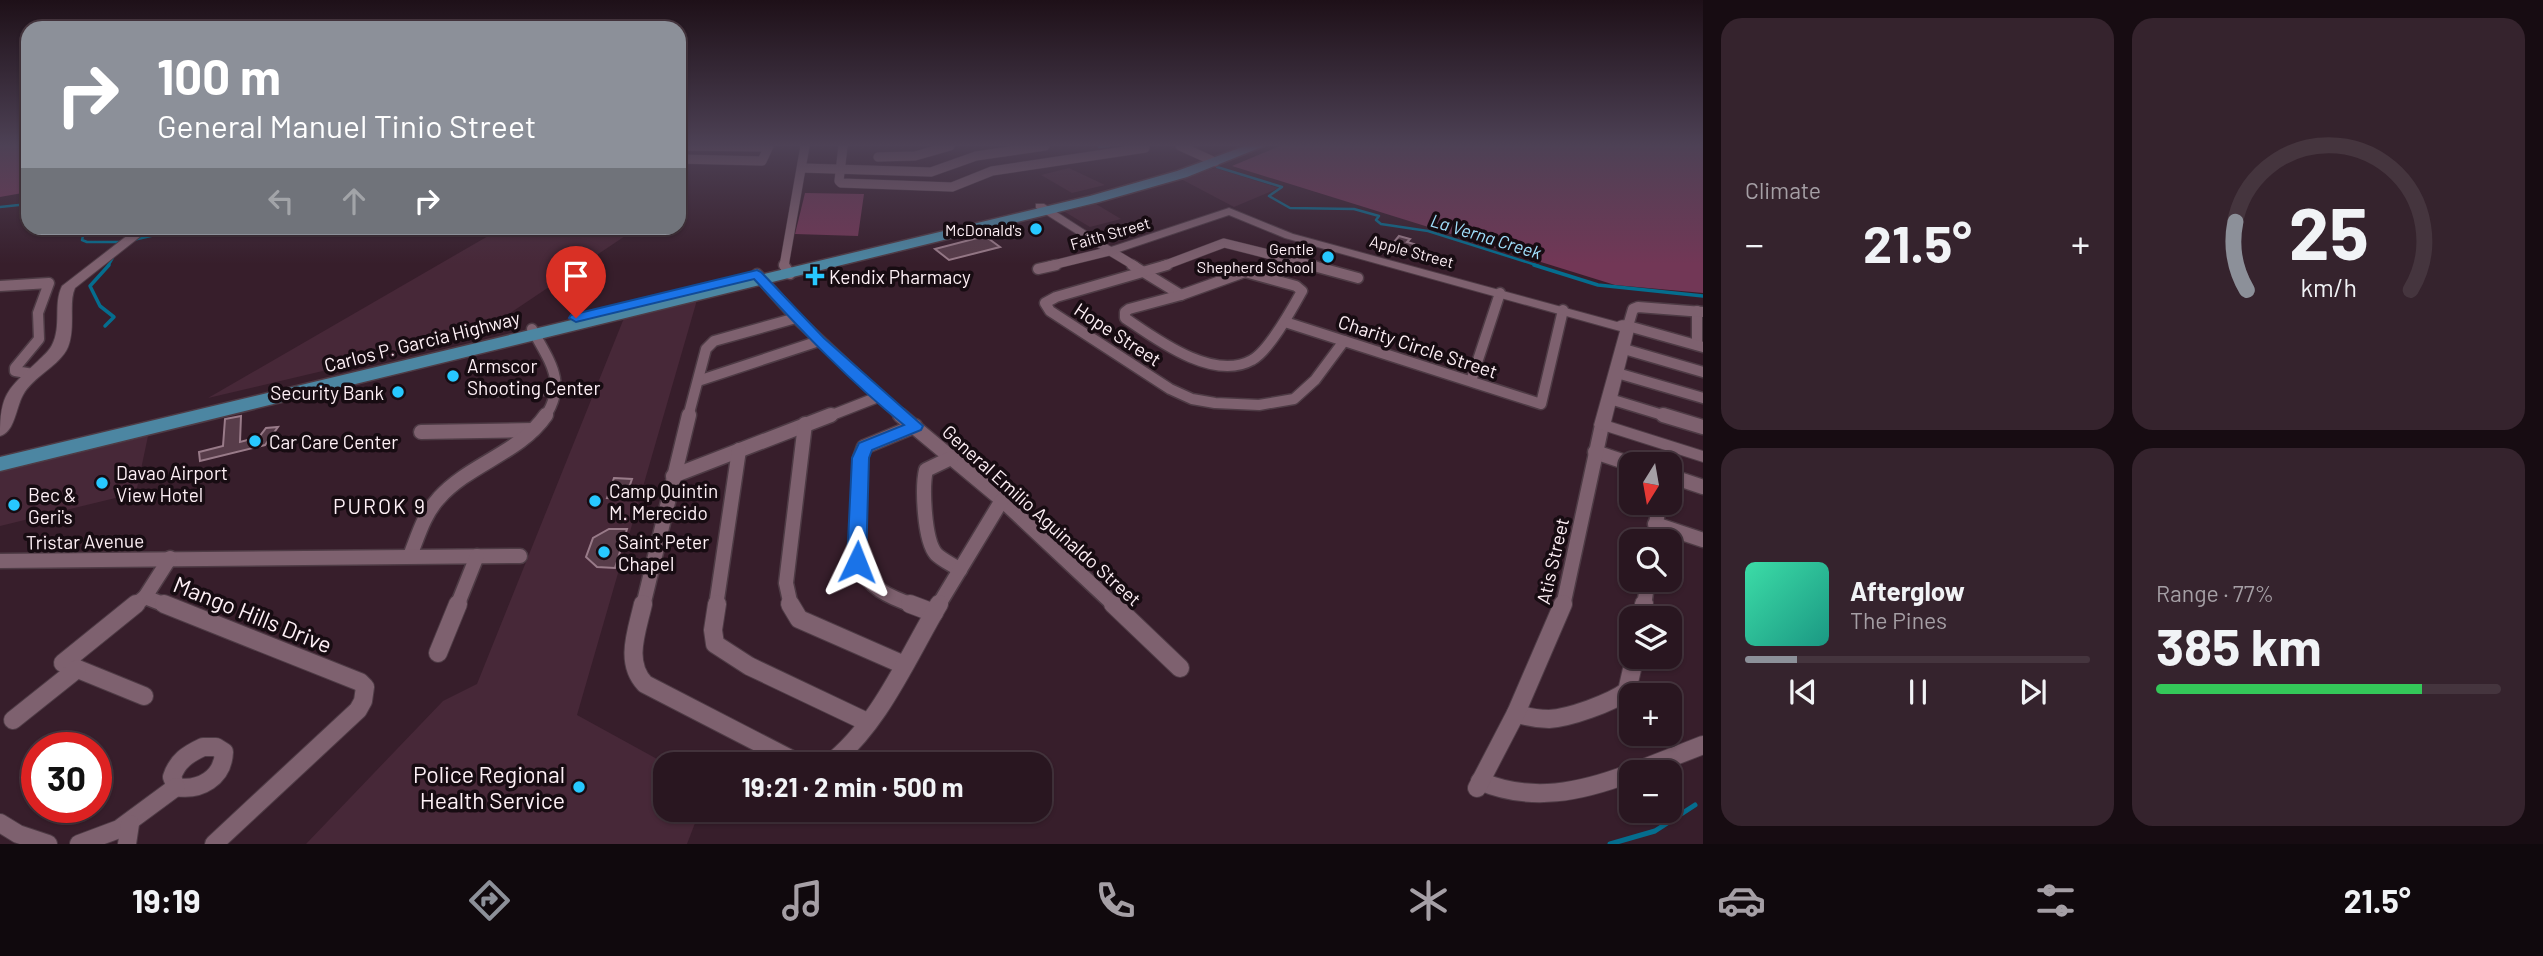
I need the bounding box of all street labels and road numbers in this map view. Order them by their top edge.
street label: Faith Street [1068,213,1152,253]
street label: Apple Street [1368,231,1456,271]
street label: Hope Street [1070,297,1166,371]
street label: Carlos P. Garcia Highway [322,305,523,376]
street label: Charity Circle Street [1336,309,1500,383]
street label: General Emilio Aguinaldo Street [938,420,1146,610]
street label: Atis Street [1531,516,1573,606]
street label: Tristar Avenue [26,528,144,554]
street label: Mango Hills Drive [170,569,336,659]

